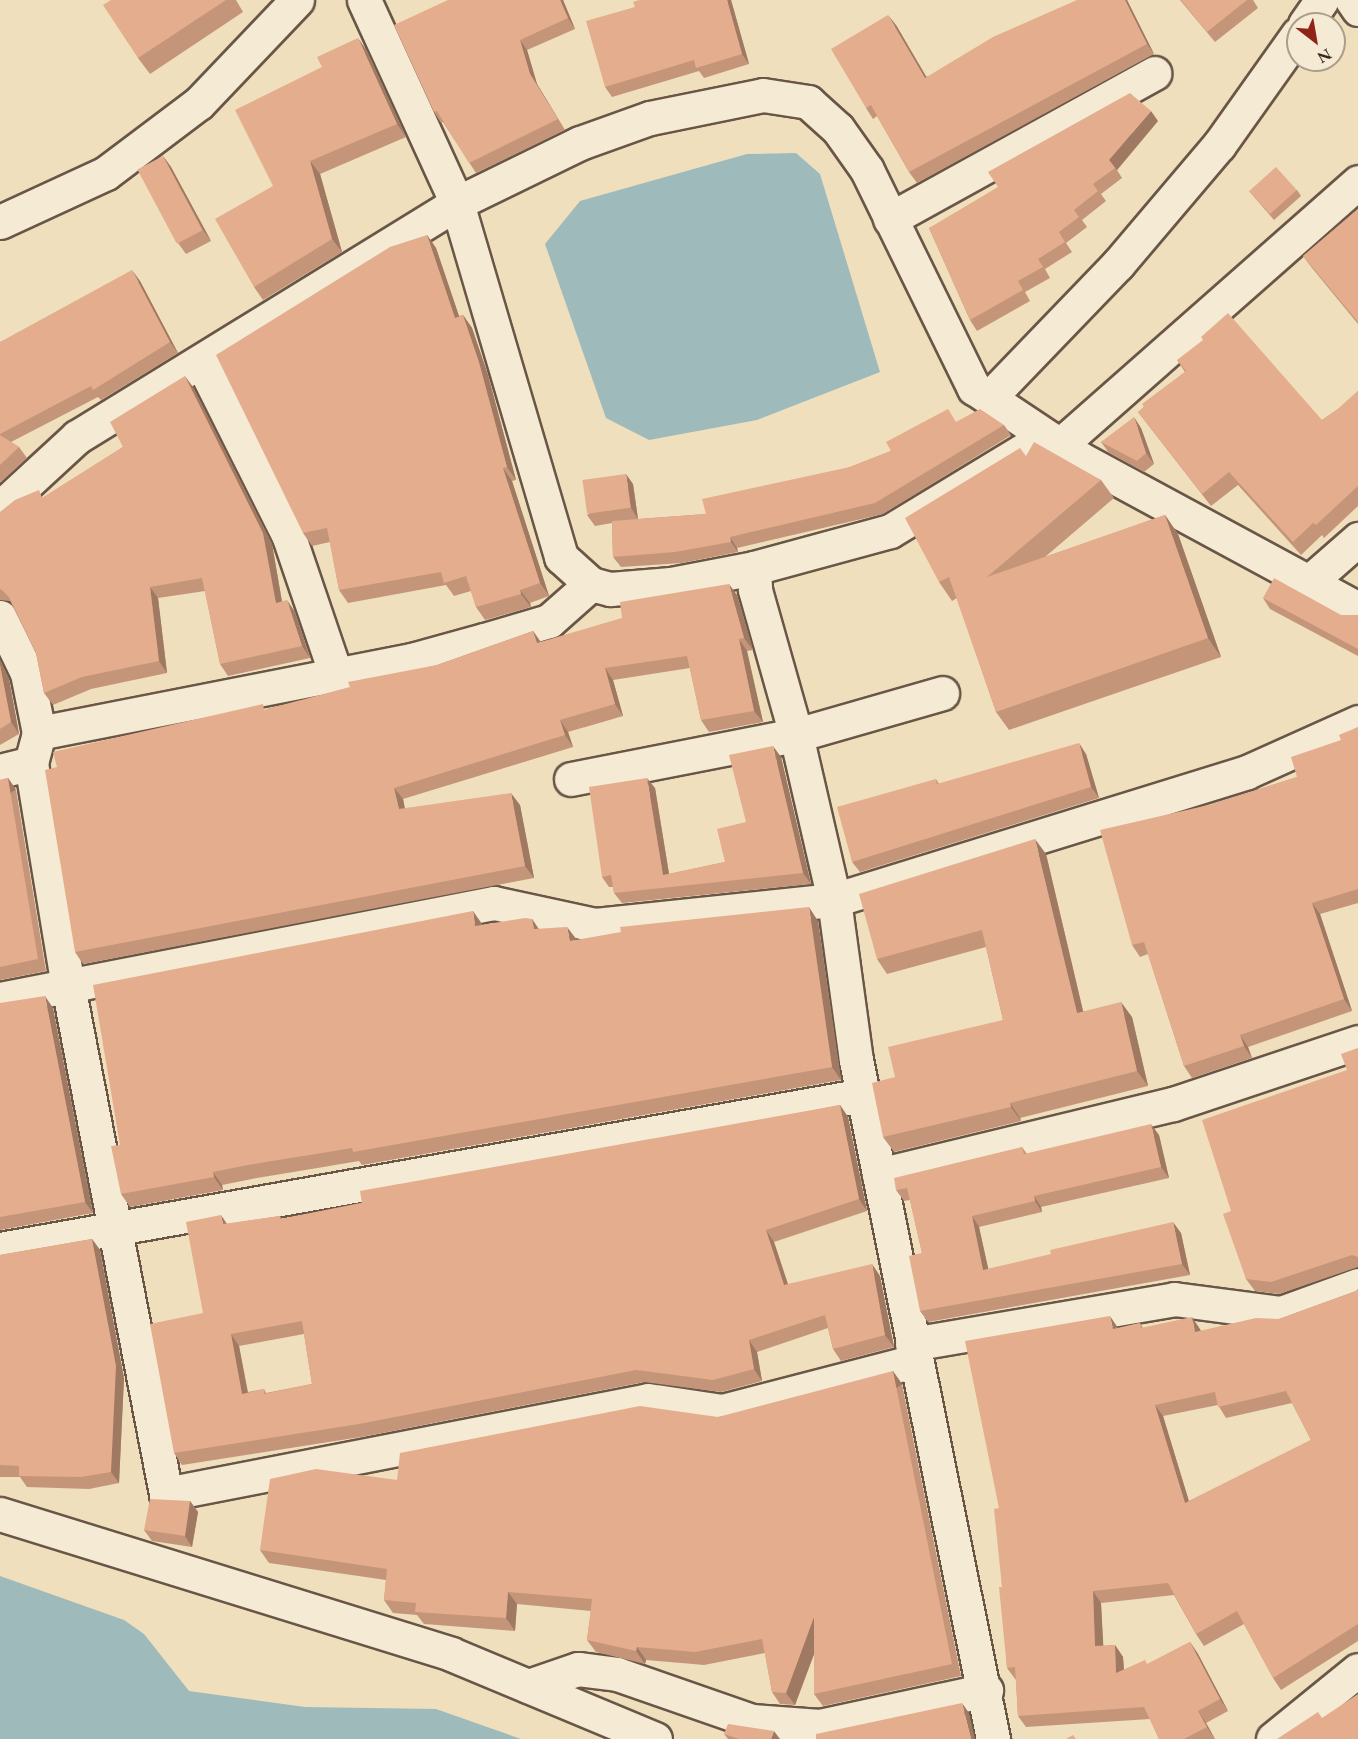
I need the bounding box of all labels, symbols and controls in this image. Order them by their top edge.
north arrow [1286,12,1346,72]
text: N [1314,44,1335,68]

